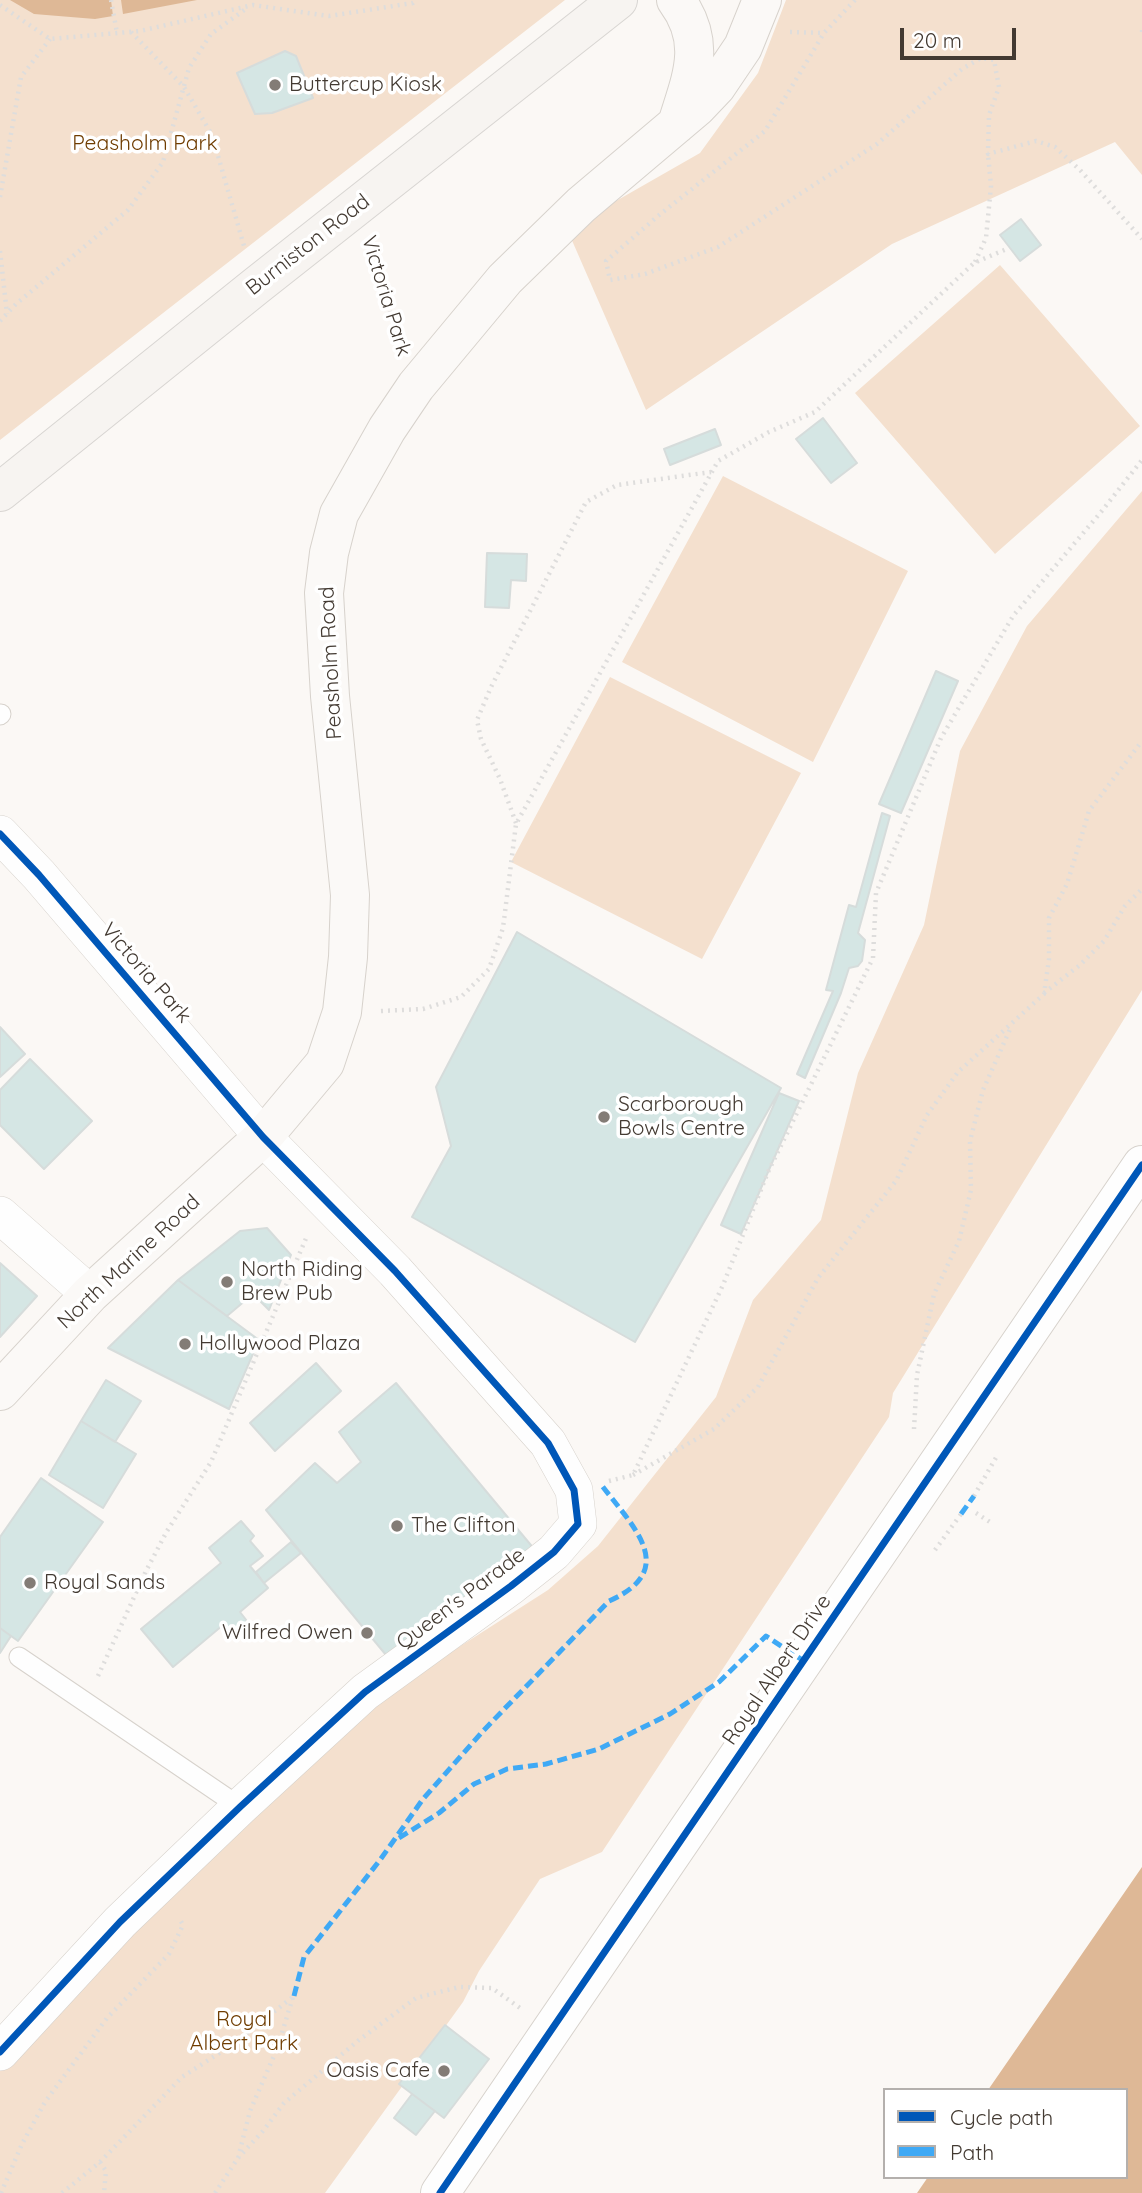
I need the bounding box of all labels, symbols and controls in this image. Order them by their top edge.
scale bar [904,14,1020,58]
text: 20 m [913,27,962,53]
place label: Buttercup Kiosk [289,72,442,98]
marker: Buttercup Kiosk [267,77,283,93]
park label: Peasholm Park [72,131,218,157]
street label: Burniston Road [241,189,375,301]
street label: Victoria Park [356,233,416,359]
street label: Peasholm Road [314,586,348,740]
street label: Victoria Park [96,918,196,1028]
place label: Scarborough Bowls Centre [618,1092,745,1142]
marker: Scarborough Bowls Centre [596,1109,612,1125]
street label: North Marine Road [53,1190,205,1334]
place label: North Riding Brew Pub [241,1257,363,1307]
marker: North Riding Brew Pub [219,1274,235,1290]
place label: Hollywood Plaza [199,1331,361,1357]
marker: Hollywood Plaza [177,1336,193,1352]
place label: The Clifton [411,1513,516,1539]
marker: The Clifton [389,1518,405,1534]
street label: Queen's Parade [392,1543,530,1655]
place label: Royal Sands [44,1570,165,1596]
marker: Royal Sands [22,1575,38,1591]
street label: Royal Albert Drive [717,1590,837,1750]
place label: Wilfred Owen [222,1620,353,1646]
marker: Wilfred Owen [359,1625,375,1641]
park label: Royal Albert Park [190,2007,298,2057]
place label: Oasis Cafe [326,2058,430,2084]
marker: Oasis Cafe [436,2063,452,2079]
legend [883,2088,1128,2179]
text: Cycle path [950,2104,1053,2130]
text: Path [950,2139,994,2165]

